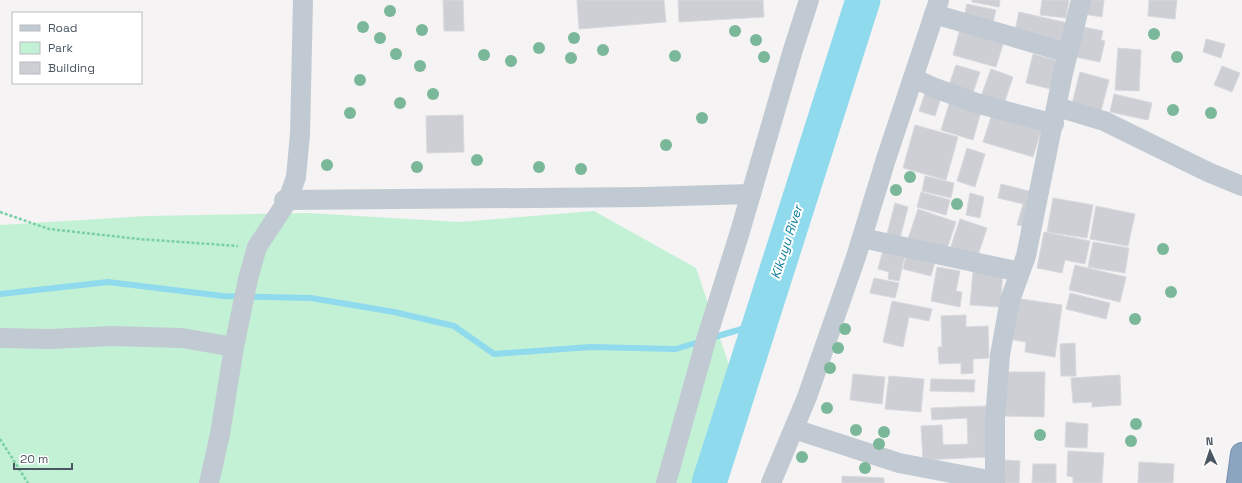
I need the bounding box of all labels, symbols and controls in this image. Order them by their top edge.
legend [12,12,142,84]
text: Road [48,20,77,36]
text: Park [48,40,73,56]
text: Building [48,60,95,76]
water label: Kikuyu River [767,201,807,281]
north arrow [1190,431,1230,471]
text: N [1205,434,1214,448]
scale bar [14,445,72,471]
text: 20 m [20,451,48,467]

